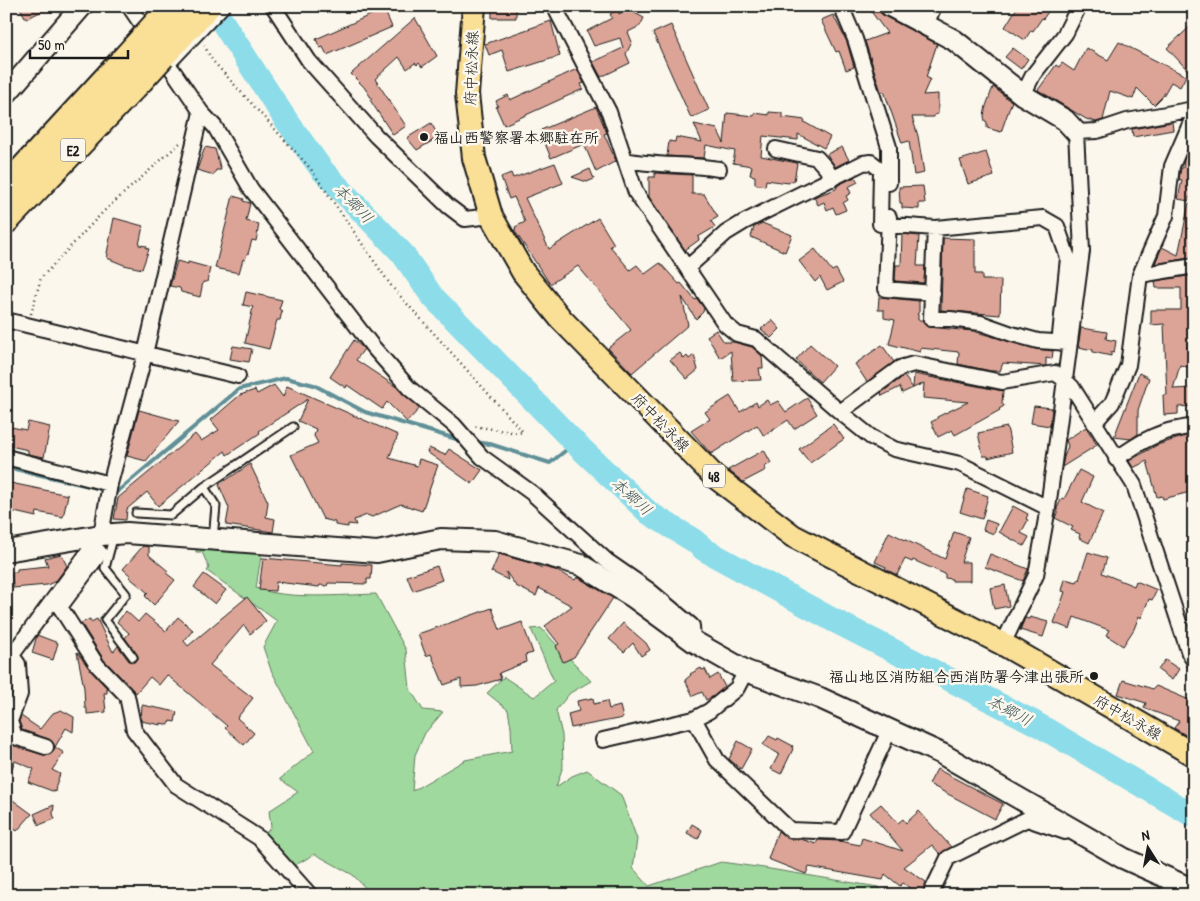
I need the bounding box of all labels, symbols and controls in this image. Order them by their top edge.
scale bar [30,28,128,60]
street label: 府中松永線 [459,30,483,106]
text: 50 m [38,34,65,55]
place label: 福山西警察署本郷駐在所 [434,127,599,148]
marker: 福山西警察署本郷駐在所 [418,131,430,143]
road number: E2 [60,138,86,162]
water label: 本郷川 [329,178,379,228]
street label: 府中松永線 [627,388,695,456]
road number: 48 [703,464,725,488]
water label: 本郷川 [607,472,657,520]
place label: 福山地区消防組合西消防署今津出張所 [829,666,1084,687]
marker: 福山地区消防組合西消防署今津出張所 [1088,670,1100,682]
water label: 本郷川 [984,689,1036,731]
street label: 府中松永線 [1090,689,1166,745]
north arrow [1122,824,1172,874]
text: N [1140,825,1151,845]

